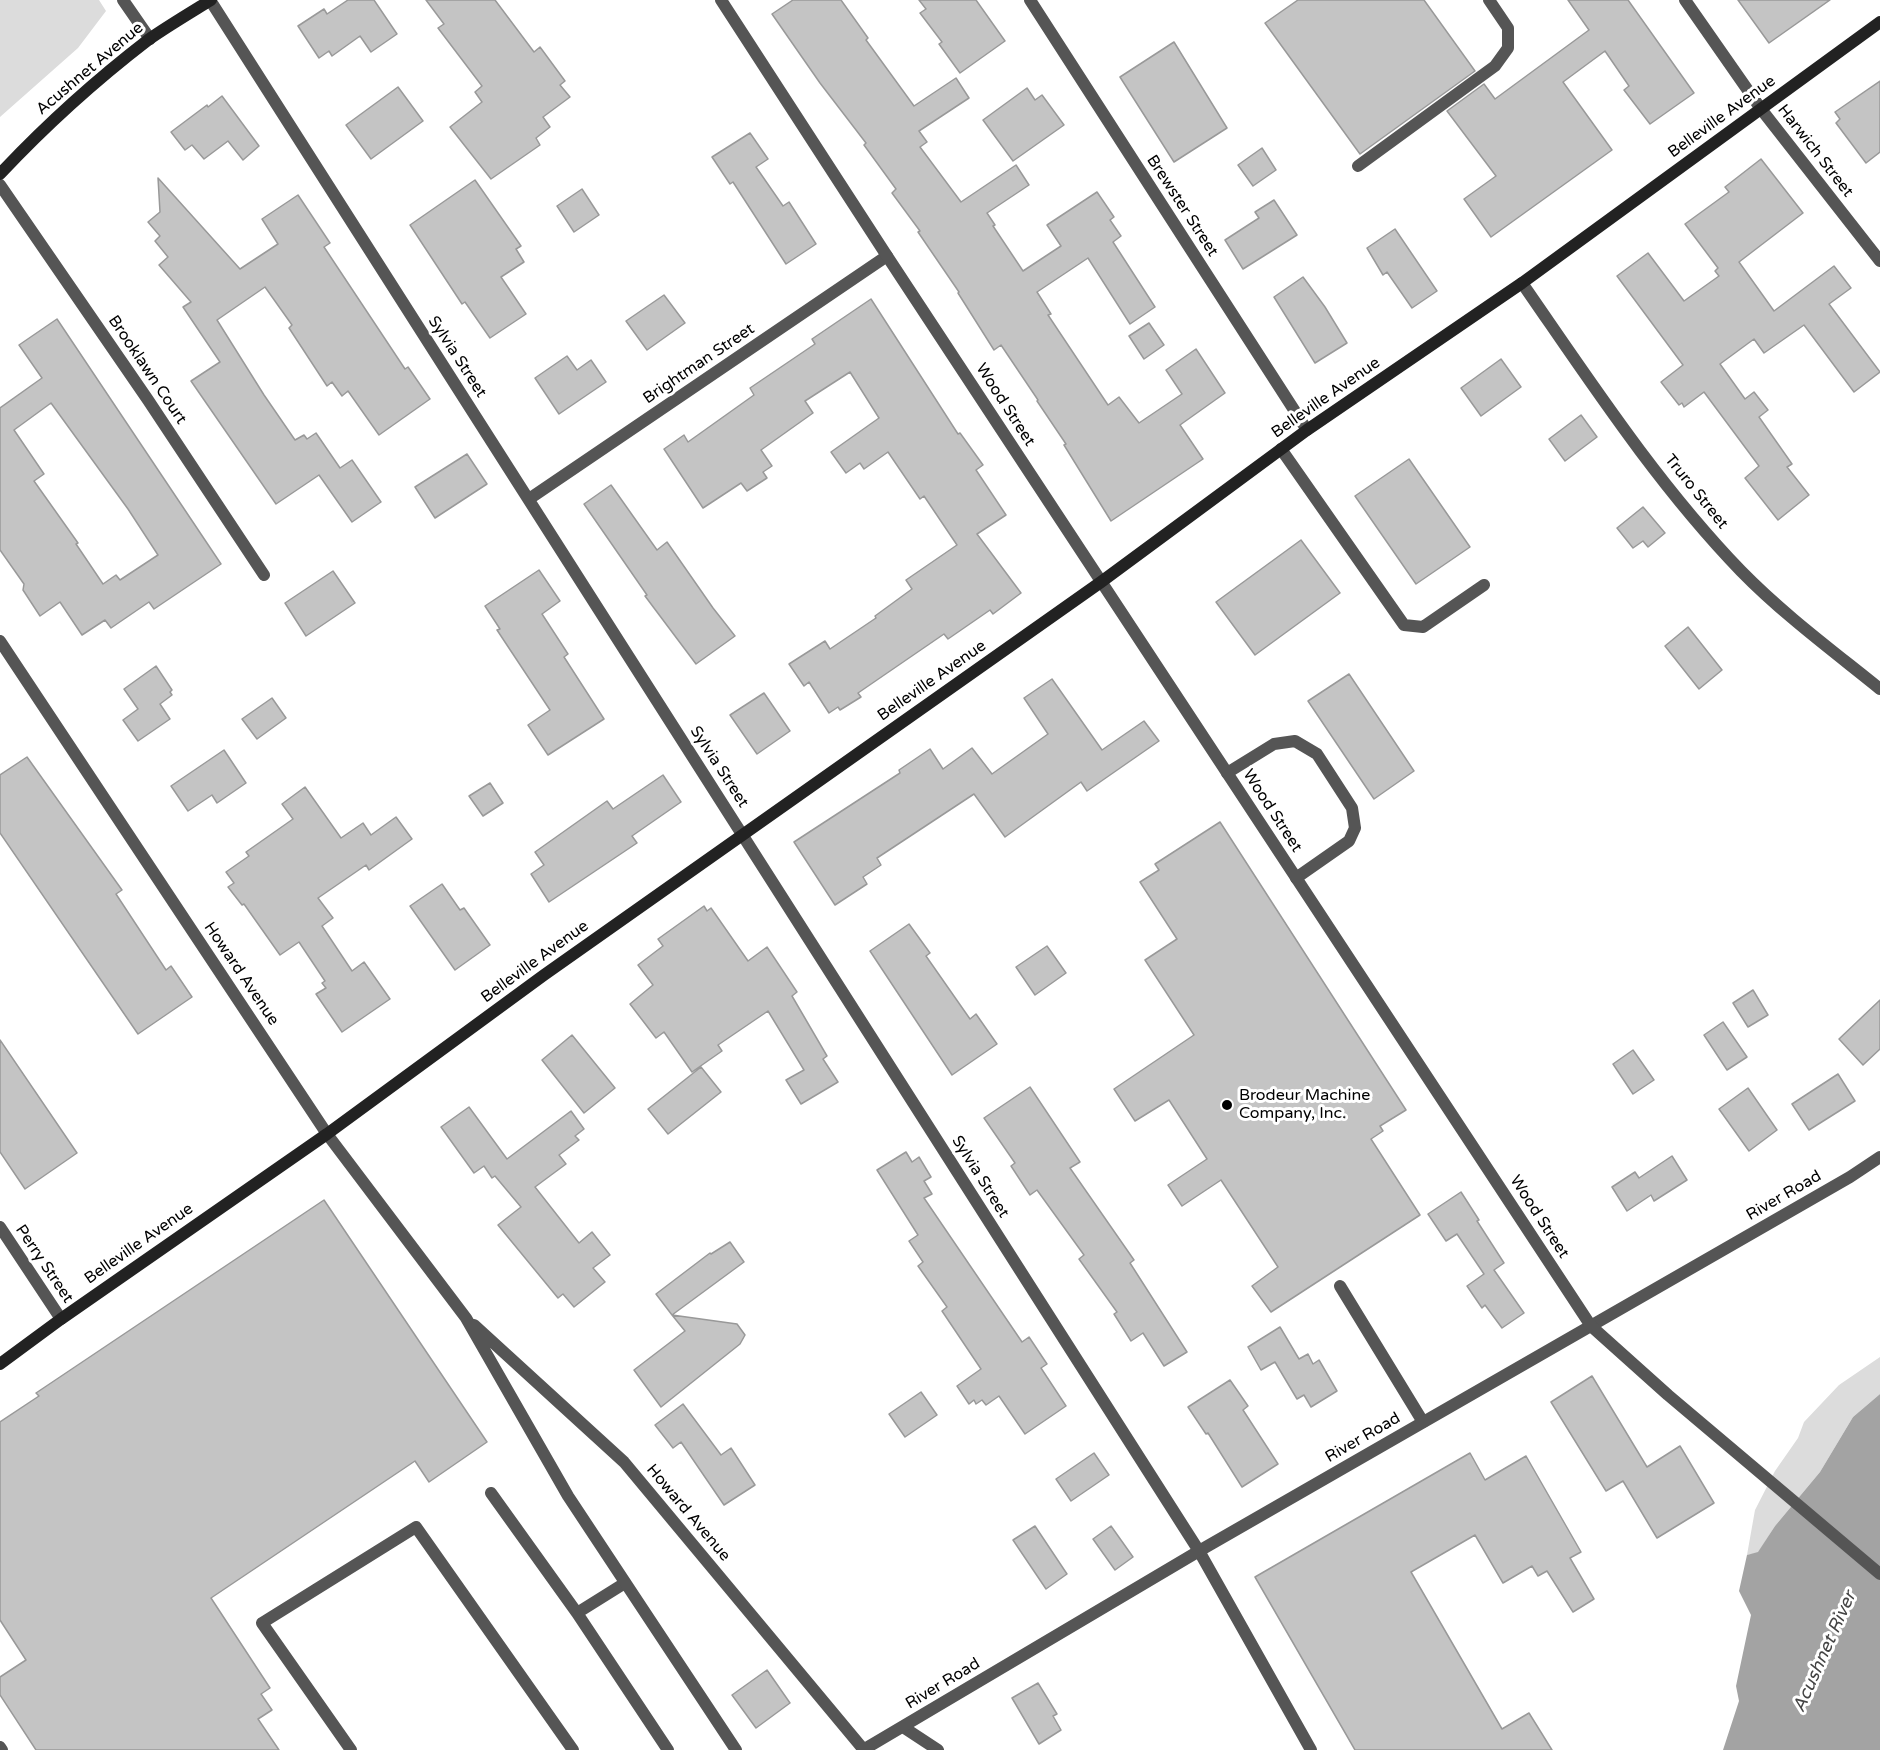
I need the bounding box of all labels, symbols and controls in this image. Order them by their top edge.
street label: Acushnet Avenue [33,19,147,119]
street label: Belleville Avenue [1665,72,1779,162]
street label: Harwich Street [1773,101,1857,201]
street label: Brewster Street [1142,152,1222,260]
street label: Brooklawn Court [104,312,190,428]
street label: Sylvia Street [424,313,490,401]
street label: Brightman Street [640,320,758,408]
street label: Belleville Avenue [1268,353,1384,443]
street label: Wood Street [971,360,1039,450]
street label: Truro Street [1660,451,1732,533]
street label: Belleville Avenue [874,636,990,726]
street label: Sylvia Street [686,723,752,811]
street label: Wood Street [1238,766,1306,856]
street label: Belleville Avenue [478,917,592,1007]
street label: Howard Avenue [199,919,283,1029]
place label: Brodeur Machine Company, Inc. [1239,1086,1370,1124]
marker: Brodeur Machine Company, Inc. [1220,1098,1234,1112]
street label: Sylvia Street [947,1132,1013,1222]
street label: River Road [1743,1167,1825,1225]
street label: Wood Street [1505,1172,1573,1262]
street label: Belleville Avenue [81,1199,197,1289]
street label: Perry Street [11,1221,77,1307]
street label: River Road [1322,1409,1404,1467]
street label: Howard Avenue [642,1461,734,1565]
water label: Acushnet River [1789,1588,1861,1716]
street label: River Road [902,1654,984,1714]

